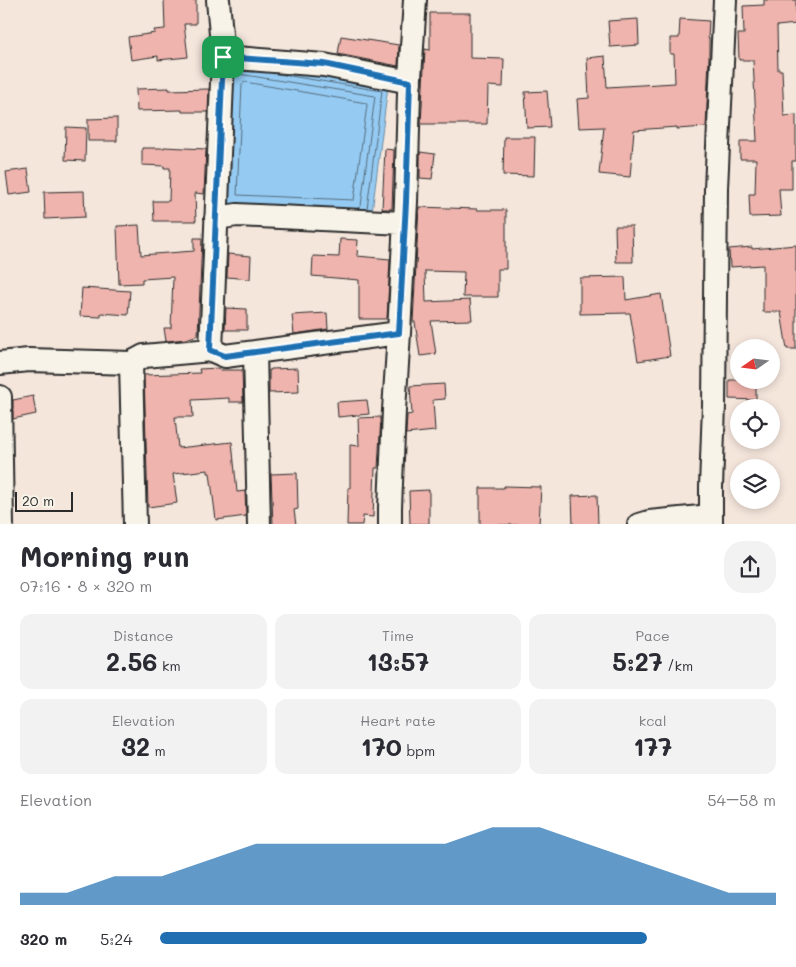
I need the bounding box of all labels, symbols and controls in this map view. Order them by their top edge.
pin [202,36,244,78]
icon: arrive [209,43,237,71]
north arrow [730,339,780,389]
map controls [730,339,780,509]
button: locate [730,399,780,449]
button: layers [730,459,780,509]
scale bar [15,490,72,513]
text: 20 m [22,491,54,510]
text: Morning run [20,538,189,574]
button: share [724,541,776,593]
text: 07:16 · 8 × 320 m [20,575,152,596]
text: Distance [113,626,173,645]
text: Time [382,626,414,645]
text: Pace [636,626,670,645]
text: 2.56 [106,645,157,677]
text: 13:57 [367,645,429,677]
text: 5:27 [612,645,663,677]
text: km [157,656,181,675]
text: /km [663,656,693,675]
text: Elevation [112,711,175,730]
text: Heart rate [360,711,436,730]
text: kcal [639,711,667,730]
text: 32 [121,730,150,762]
text: 170 [361,730,402,762]
text: 177 [633,730,672,762]
text: m [150,741,166,760]
text: bpm [402,741,435,760]
text: Elevation [20,789,92,810]
text: 54–58 m [707,789,776,810]
text: 320 m [20,928,67,949]
text: 5:24 [100,928,133,949]

